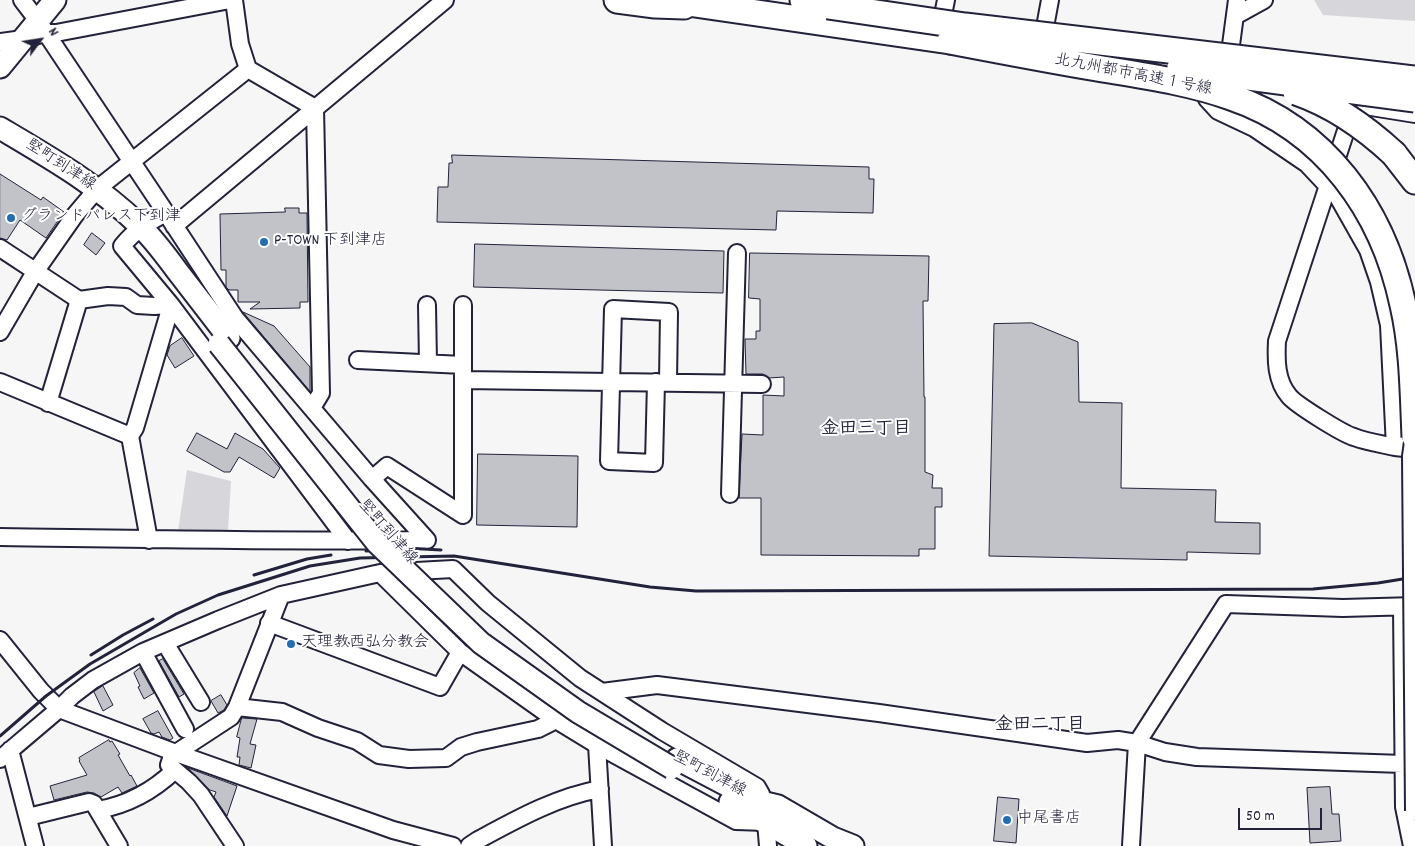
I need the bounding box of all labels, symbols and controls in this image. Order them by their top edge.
north arrow [15,15,65,65]
text: N [42,24,63,40]
street label: 北九州都市高速１号線 [1053,51,1213,101]
street label: 堅町到津線 [21,136,99,196]
place label: グランドパレス下到津 [21,208,181,228]
marker: グランドパレス下到津 [5,212,17,224]
place label: P-TOWN 下到津店 [274,232,387,252]
marker: P-TOWN 下到津店 [258,236,270,248]
district label: 金田三丁目 [821,420,911,442]
street label: 堅町到津線 [354,497,420,569]
place label: 天理教西弘分教会 [301,634,429,654]
marker: 天理教西弘分教会 [285,638,297,650]
district label: 金田二丁目 [995,716,1085,738]
street label: 堅町到津線 [669,748,749,802]
scale bar [1240,798,1324,830]
text: 50 m [1246,806,1275,828]
place label: 中尾書店 [1017,810,1081,830]
marker: 中尾書店 [1001,814,1013,826]

